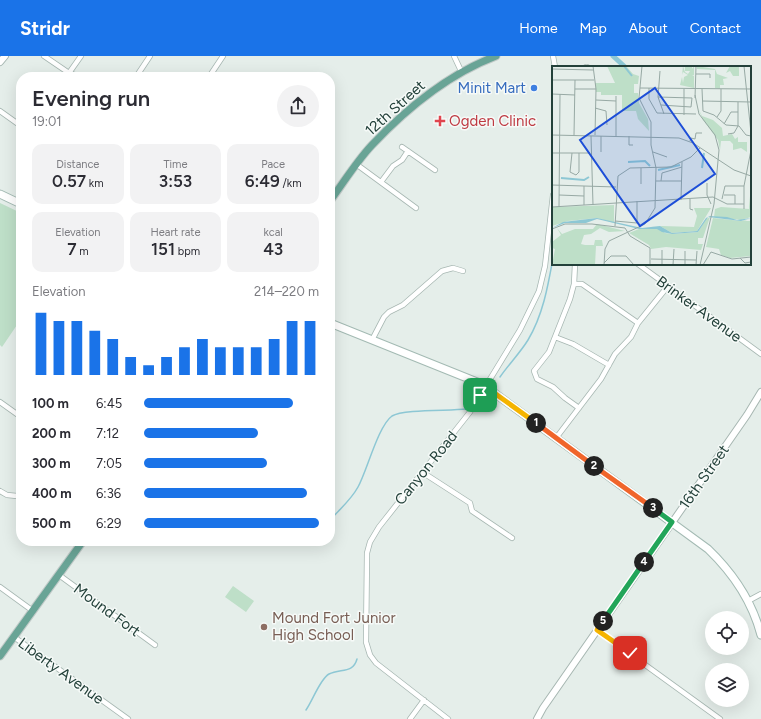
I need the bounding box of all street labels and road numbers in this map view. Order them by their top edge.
street label: 12th Street [361,76,429,140]
street label: Brinker Avenue [653,272,745,346]
street label: Canyon Road [391,427,461,509]
street label: 16th Street [675,441,733,513]
street label: Mound Fort [70,580,144,640]
street label: Liberty Avenue [15,634,107,708]

